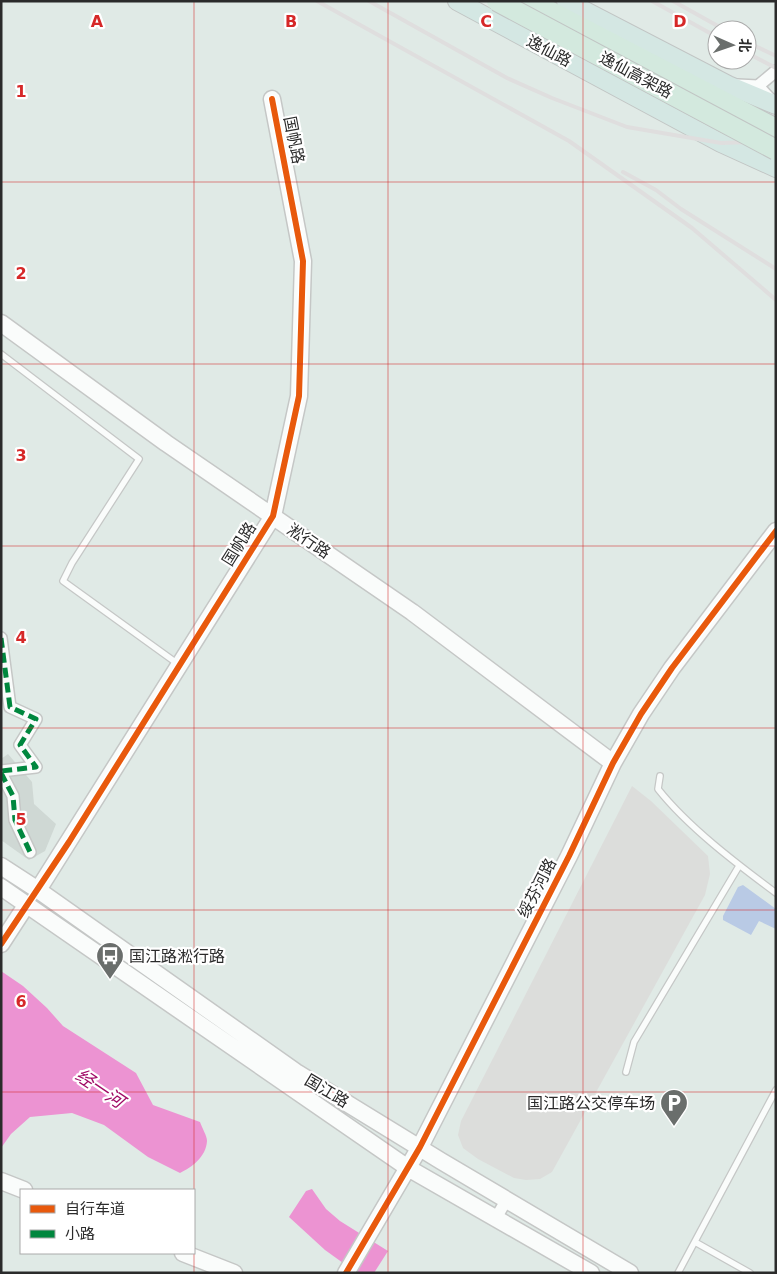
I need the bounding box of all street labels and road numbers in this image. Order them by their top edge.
street label: 逸仙路 [523,31,575,71]
street label: 逸仙高架路 [596,48,676,102]
street label: 国帆路 [280,115,308,165]
street label: 国帆路 [218,519,260,569]
street label: 淞行路 [284,520,334,562]
street label: 绥芬河路 [514,855,560,921]
street label: 国江路 [302,1070,352,1112]

